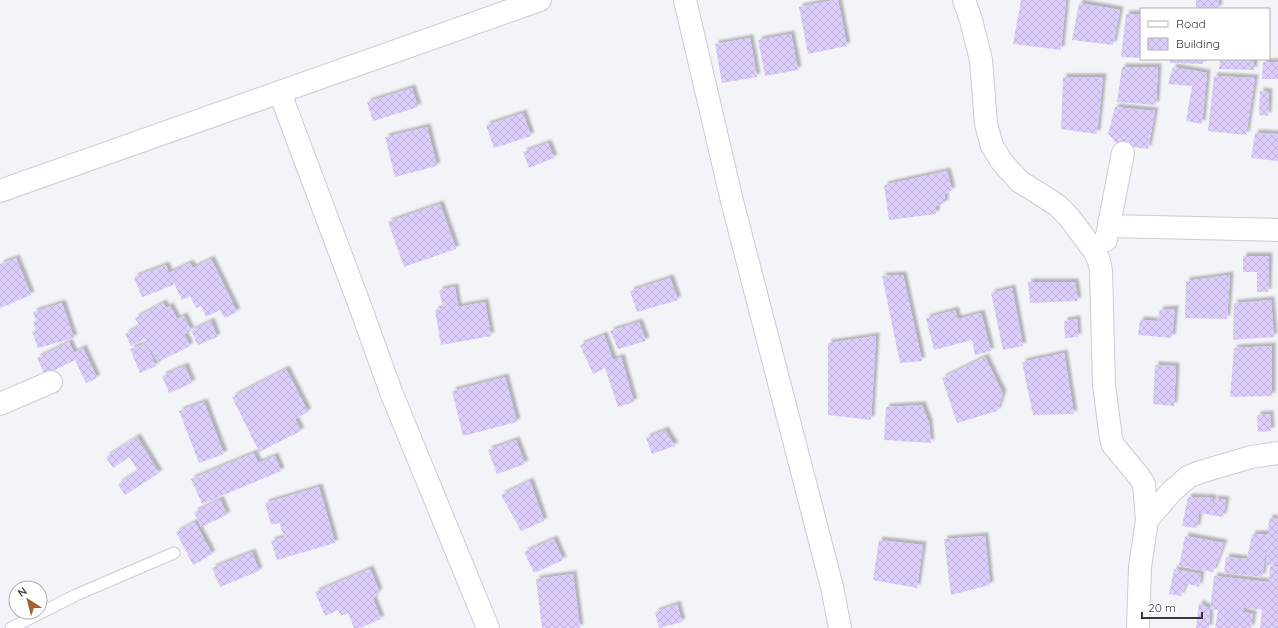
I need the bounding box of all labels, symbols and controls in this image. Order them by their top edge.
legend [1140,8,1270,60]
text: Road [1176,16,1206,31]
text: Building [1176,36,1220,51]
north arrow [8,580,48,620]
text: N [15,584,30,600]
scale bar [1142,594,1202,620]
text: 20 m [1148,600,1176,615]

